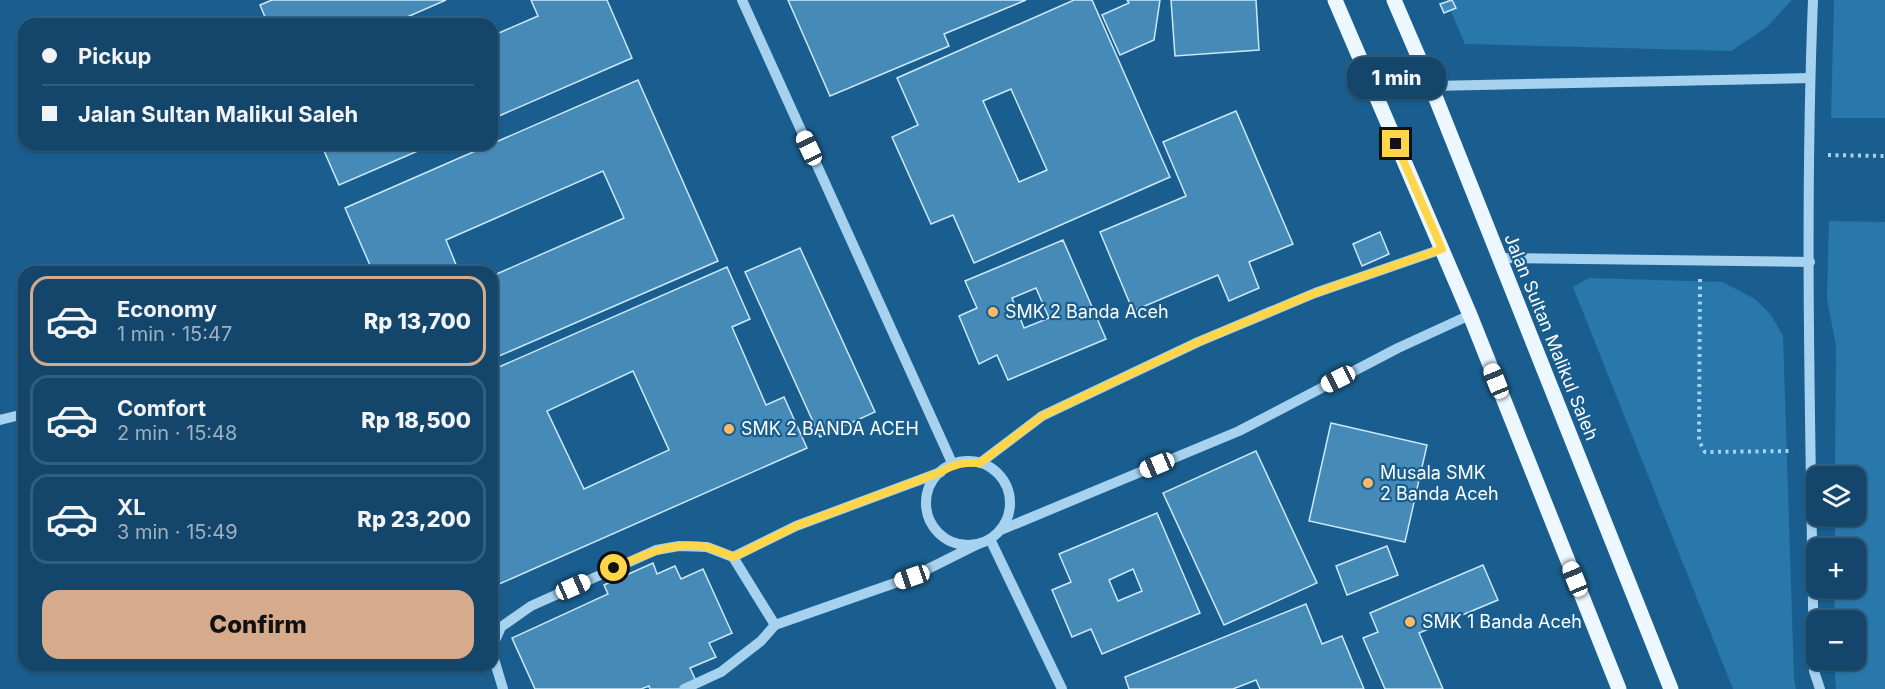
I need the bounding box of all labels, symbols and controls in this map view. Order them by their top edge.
text: Pickup [78,43,152,69]
callout: 1 min [1346,57,1446,99]
text: 1 min [1371,66,1422,90]
text: Jalan Sultan Malikul Saleh [78,101,358,127]
car [793,128,825,168]
route end [1382,130,1409,157]
street label: Jalan Sultan Malikul Saleh [1500,230,1603,443]
icon: car [45,294,99,348]
text: Economy [117,296,217,322]
place label: SMK 2 Banda Aceh [1005,301,1169,322]
marker: SMK 2 Banda Aceh [986,305,1000,319]
text: Rp 13,700 [364,308,471,334]
text: 1 min · 15:47 [117,322,232,346]
car [1481,361,1511,401]
car [1318,363,1358,395]
icon: car [45,393,99,447]
text: Comfort [117,395,206,421]
text: Rp 18,500 [361,407,471,433]
place label: SMK 2 BANDA ACEH [741,418,919,439]
text: 2 min · 15:48 [117,421,237,445]
marker: SMK 2 BANDA ACEH [722,422,736,436]
car [1137,450,1177,480]
place label: Musala SMK 2 Banda Aceh [1380,462,1499,504]
map controls [1806,466,1866,670]
button: layers [1806,466,1866,526]
marker: Musala SMK 2 Banda Aceh [1361,476,1375,490]
icon: car [45,492,99,546]
text: XL [117,494,146,520]
text: Rp 23,200 [357,506,471,532]
text: 3 min · 15:49 [117,520,238,544]
button: + [1806,538,1866,598]
route start [600,554,627,581]
car [1560,559,1590,599]
car [892,563,932,591]
car [553,571,593,603]
button: Confirm [42,590,474,659]
button: − [1806,610,1866,670]
place label: SMK 1 Banda Aceh [1422,611,1582,632]
marker: SMK 1 Banda Aceh [1403,615,1417,629]

